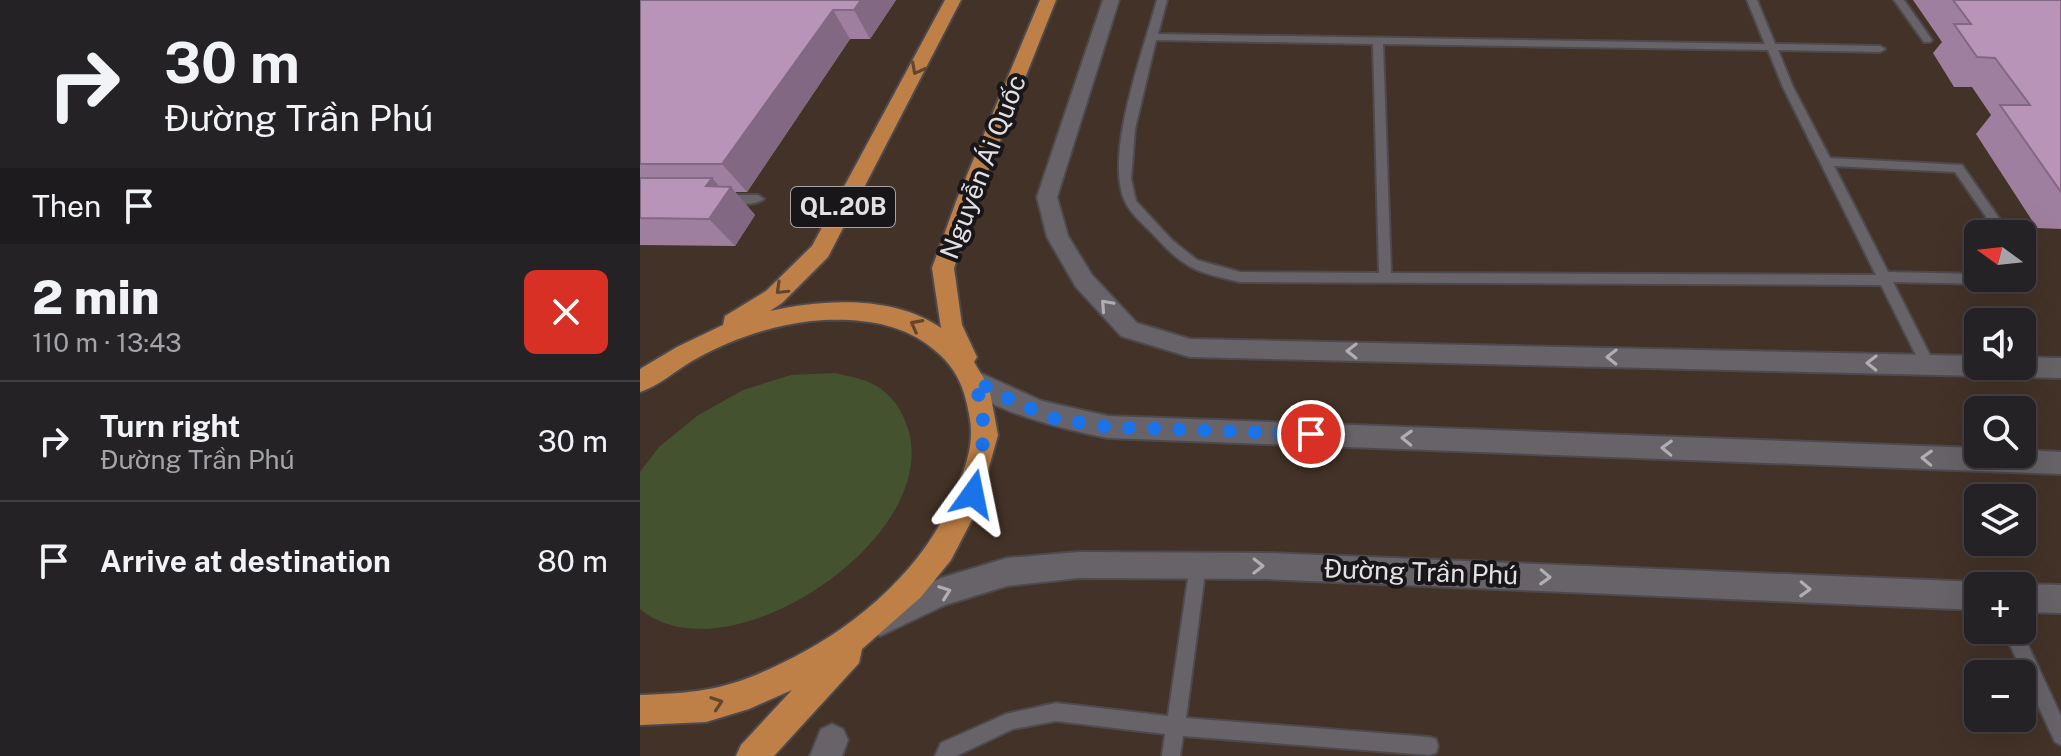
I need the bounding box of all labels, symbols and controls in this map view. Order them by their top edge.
text: 30 m [164,30,300,96]
icon: right [32,32,136,136]
one-way arrow [911,60,926,75]
street label: Nguyễn Ái Quốc [933,70,1032,263]
text: Đường Trần Phú [164,97,433,139]
icon: arrive [117,184,161,228]
road number: QL.20B [791,187,895,227]
text: Then [32,188,101,224]
north arrow [1964,220,2036,292]
map controls [1964,220,2036,732]
text: 2 min [32,268,160,325]
button: close [524,270,608,354]
one-way arrow [776,279,790,294]
one-way arrow [1101,299,1115,314]
button: sound [1964,308,2036,380]
one-way arrow [910,320,924,335]
text: 110 m · 13:43 [32,327,182,358]
one-way arrow [1345,343,1358,360]
one-way arrow [1605,349,1618,366]
one-way arrow [1865,355,1878,372]
button: search [1964,396,2036,468]
pin [1277,400,1345,468]
text: Turn right [100,408,240,444]
icon: arrive [1289,412,1333,456]
icon: right [32,419,76,463]
text: 30 m [538,423,608,459]
one-way arrow [1400,430,1413,447]
one-way arrow [1660,440,1673,457]
text: Đường Trần Phú [100,444,295,475]
one-way arrow [1920,449,1933,466]
position arrow [931,452,1015,536]
button: layers [1964,484,2036,556]
icon: arrive [32,539,76,583]
text: Arrive at destination [100,543,391,579]
text: 80 m [537,543,608,579]
street label: Đường Trần Phú [1323,553,1519,590]
one-way arrow [1252,557,1265,574]
one-way arrow [1539,569,1552,586]
button: + [1964,572,2036,644]
one-way arrow [1799,580,1812,597]
one-way arrow [937,585,951,602]
button: − [1964,660,2036,732]
one-way arrow [709,696,723,712]

